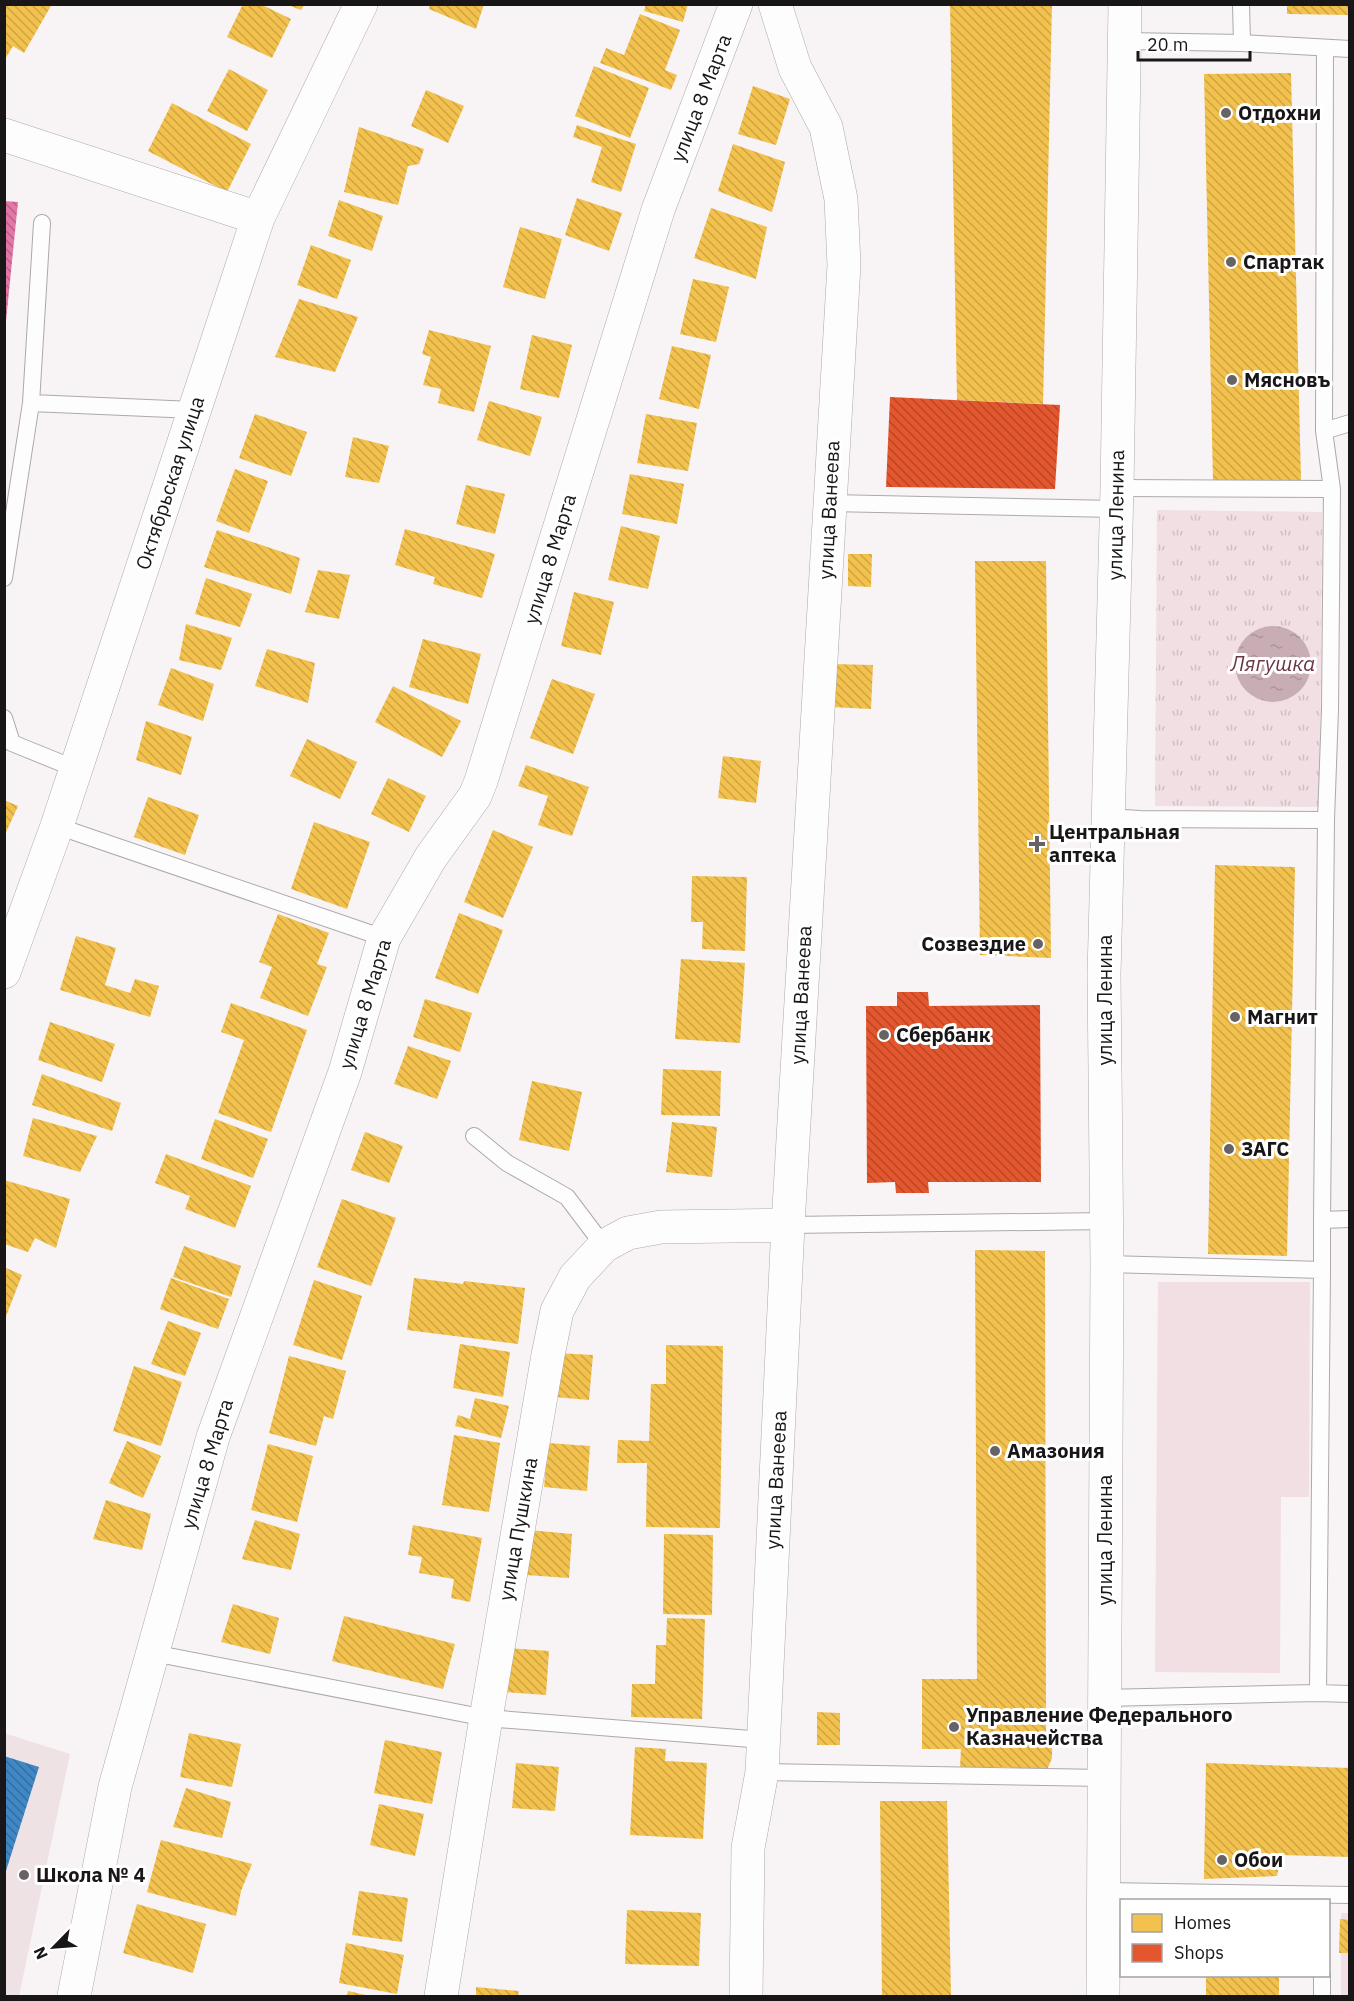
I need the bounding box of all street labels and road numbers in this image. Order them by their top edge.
street label: улица 8 Марта [664,30,737,166]
street label: Октябрьская улица [129,392,210,573]
street label: улица Ванеева [811,439,846,580]
street label: улица Ленина [1101,449,1130,581]
street label: улица 8 Марта [517,490,582,627]
street label: улица Ванеева [783,924,818,1065]
street label: улица Ленина [1091,934,1118,1065]
street label: улица 8 Марта [332,935,397,1072]
street label: улица 8 Марта [174,1395,239,1532]
street label: улица Ванеева [758,1409,793,1550]
street label: улица Пушкина [492,1455,543,1603]
street label: улица Ленина [1091,1474,1118,1605]

